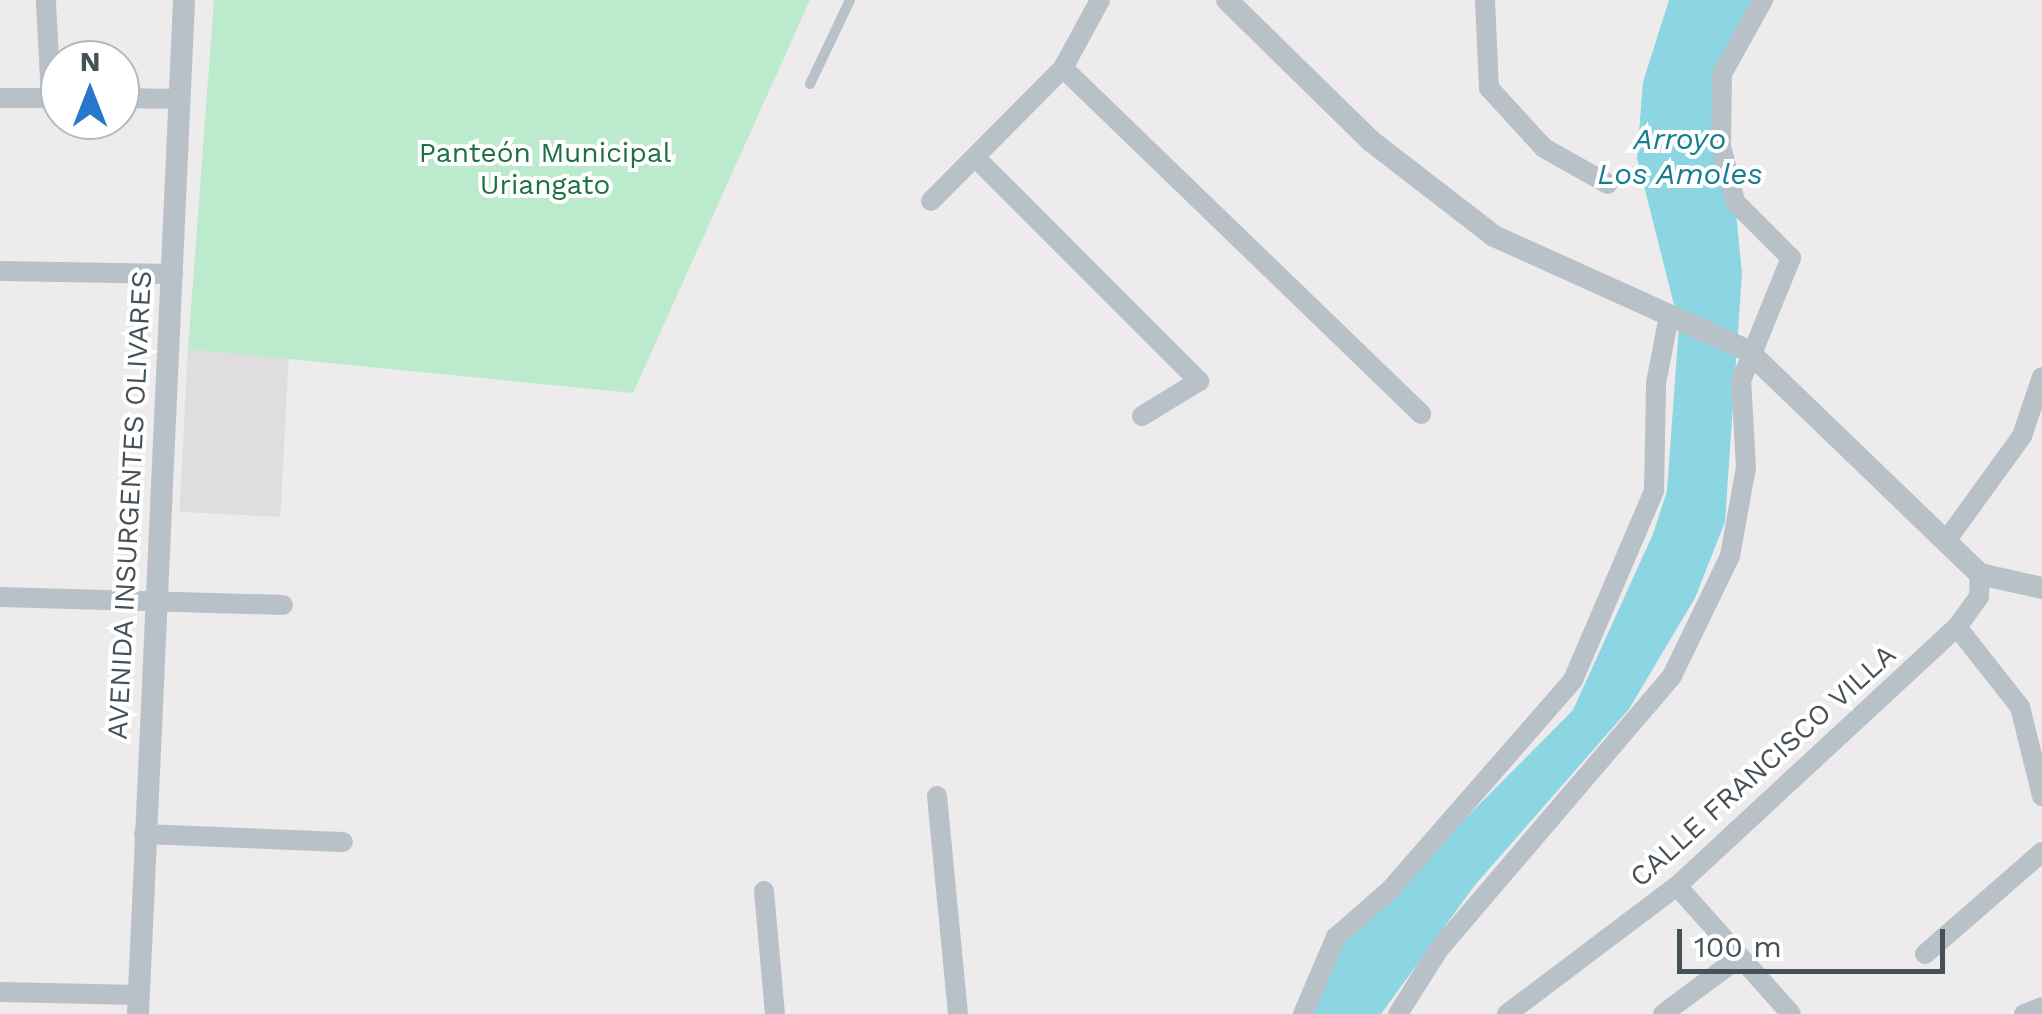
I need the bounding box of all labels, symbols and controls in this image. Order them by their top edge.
north arrow [40,40,140,140]
text: N [80,45,100,78]
water label: Arroyo Los Amoles [1597,121,1763,192]
park label: Panteón Municipal Uriangato [419,136,671,202]
street label: AVENIDA INSURGENTES OLIVARES [101,269,159,741]
street label: CALLE FRANCISCO VILLA [1623,637,1903,895]
scale bar [1682,909,1950,971]
text: 100 m [1694,929,1782,964]

